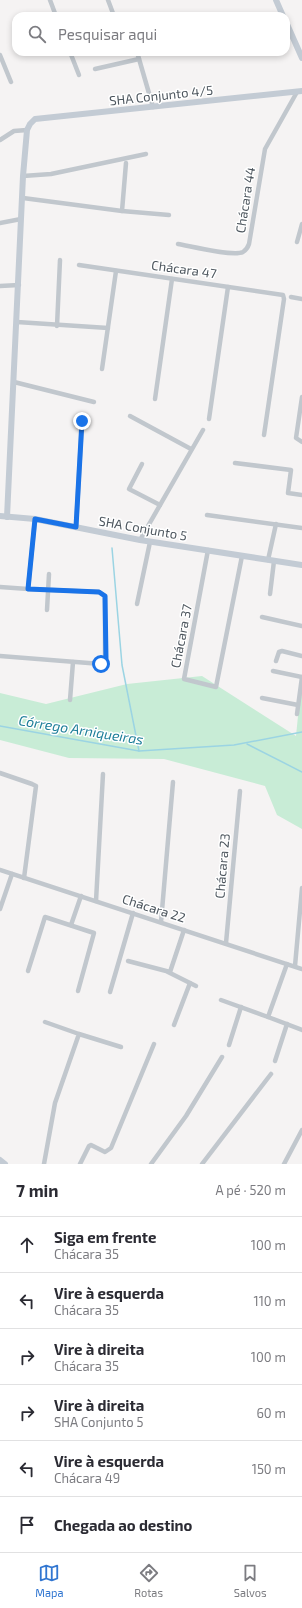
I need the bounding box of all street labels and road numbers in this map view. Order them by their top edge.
street label: SHA Conjunto 4/5 [108,82,214,108]
street label: Chácara 44 [232,166,258,234]
street label: Chácara 47 [150,257,218,282]
street label: SHA Conjunto 5 [98,512,188,544]
street label: Chácara 37 [167,602,195,669]
street label: Chácara 23 [211,833,233,899]
street label: Chácara 22 [120,890,188,926]

